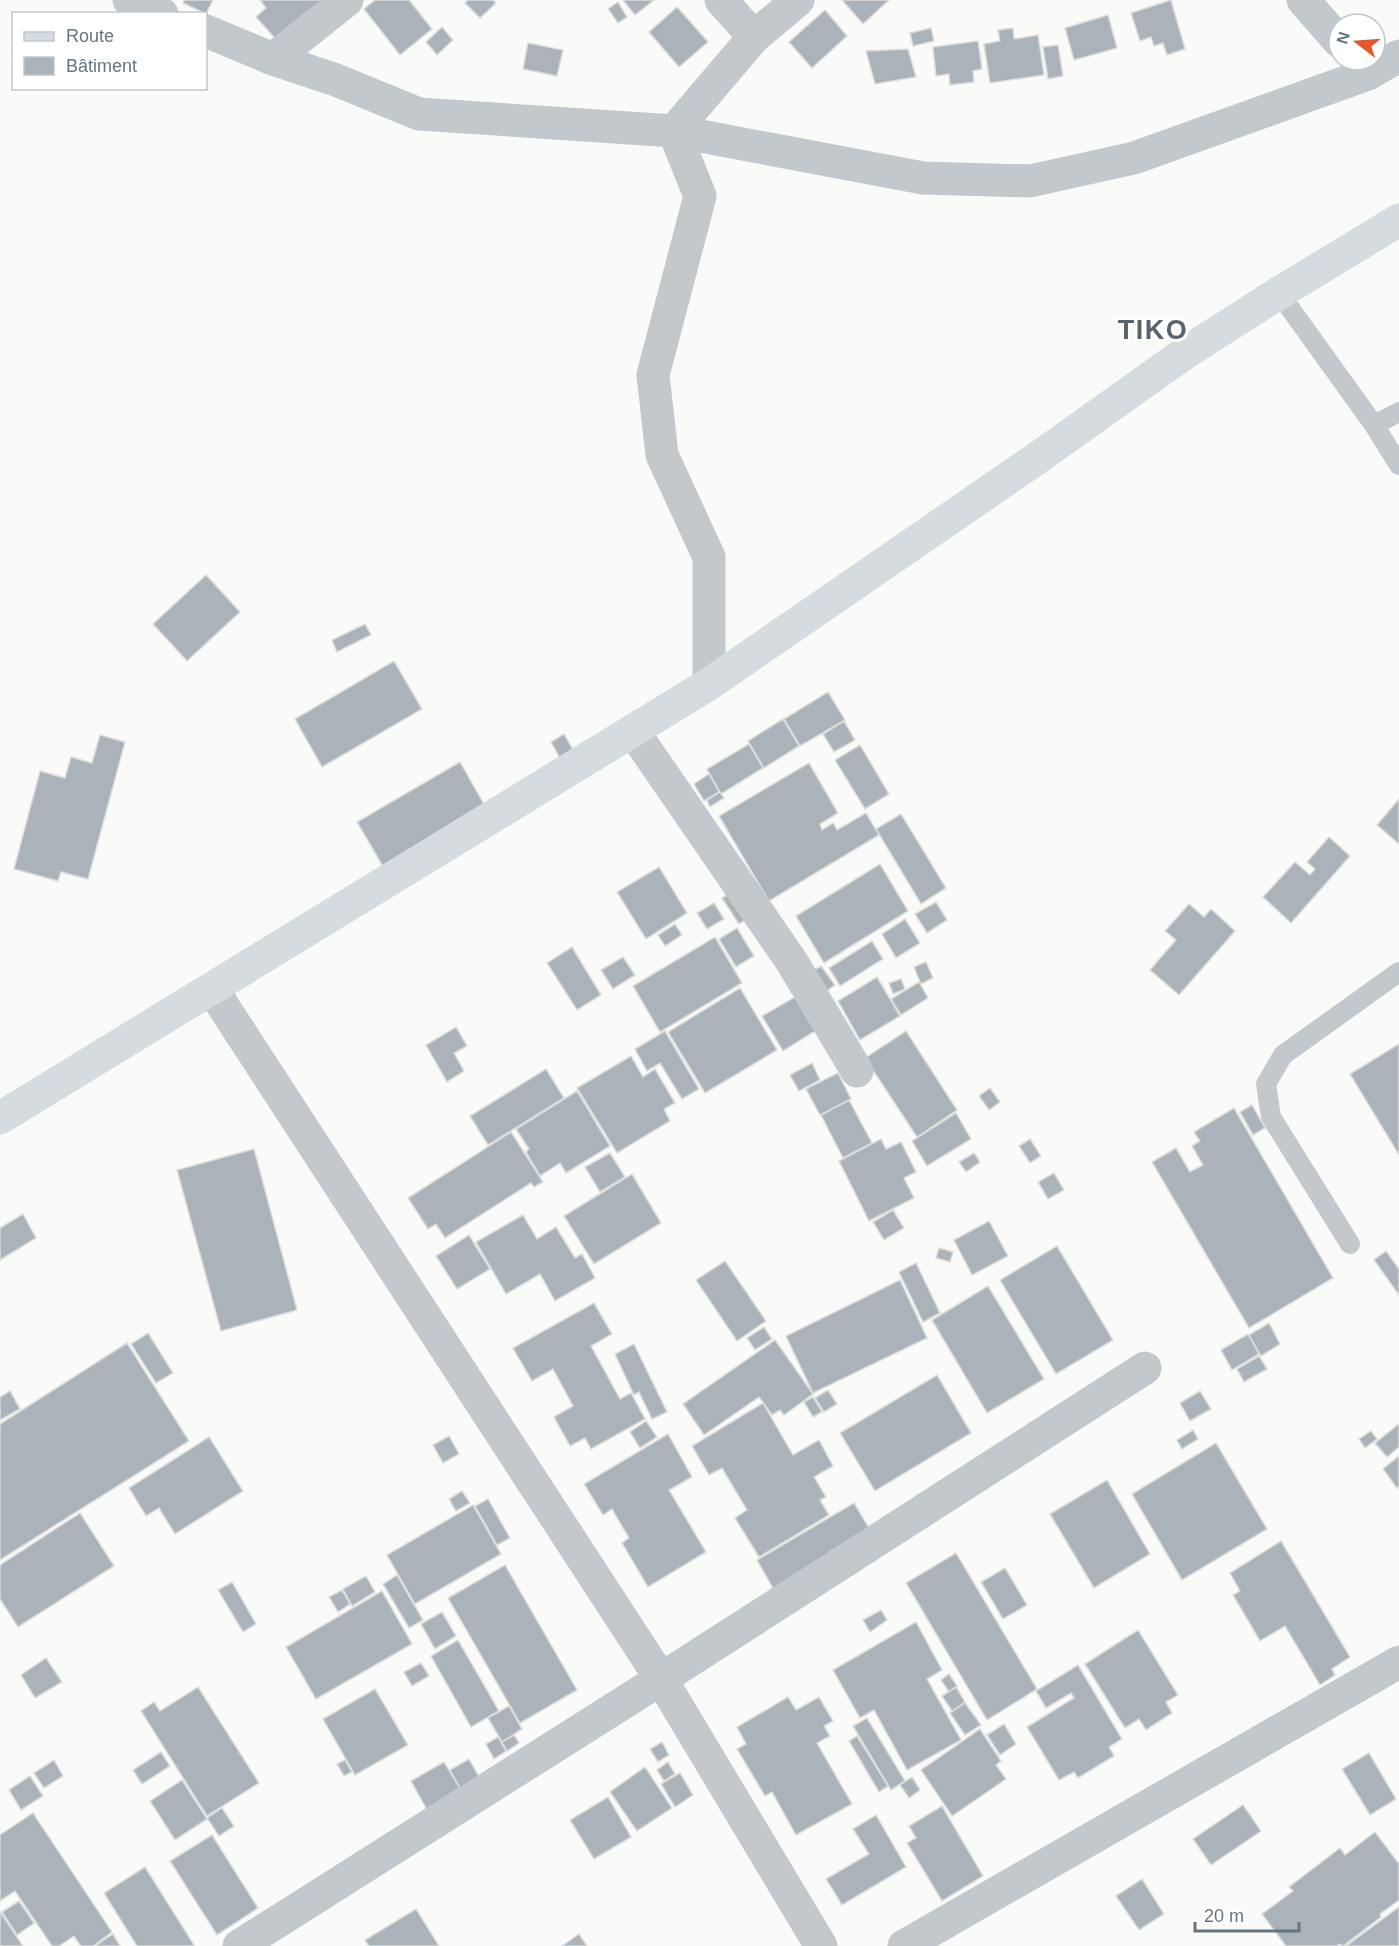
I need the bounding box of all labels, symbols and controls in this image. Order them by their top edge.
legend [12,12,207,90]
north arrow [1327,12,1387,72]
text: Route [66,26,114,46]
text: N [1333,30,1353,46]
text: Bâtiment [66,56,137,76]
district label: TIKO [1118,315,1188,345]
scale bar [1195,1895,1298,1933]
text: 20 m [1204,1906,1244,1926]

